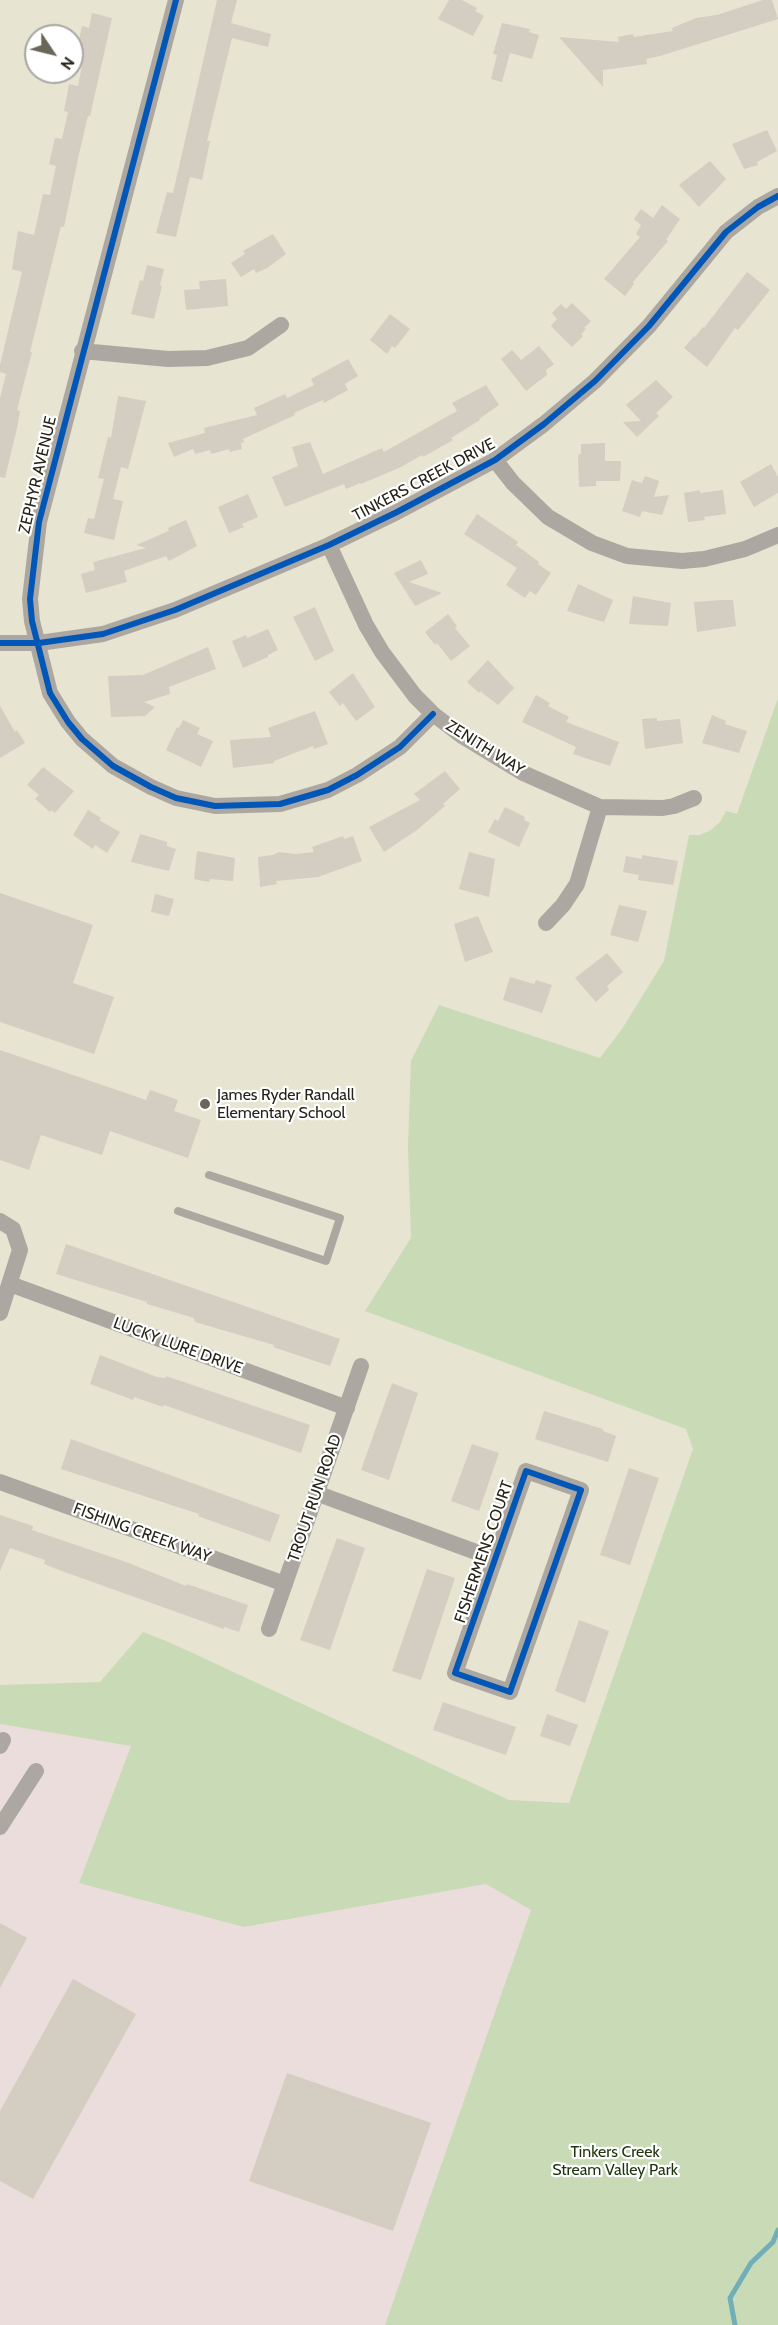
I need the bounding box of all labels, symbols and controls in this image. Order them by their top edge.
north arrow [24,24,84,84]
text: N [56,53,79,74]
street label: ZEPHYR AVENUE [15,414,61,536]
street label: TINKERS CREEK DRIVE [350,434,498,526]
street label: ZENITH WAY [442,716,528,780]
place label: James Ryder Randall Elementary School [217,1085,355,1123]
marker: James Ryder Randall Elementary School [198,1097,212,1111]
street label: LUCKY LURE DRIVE [111,1314,245,1378]
street label: TROUT RUN ROAD [284,1432,346,1564]
street label: FISHERMENS COURT [451,1478,517,1626]
street label: FISHING CREEK WAY [71,1499,213,1567]
park label: Tinkers Creek Stream Valley Park [552,2142,678,2180]

